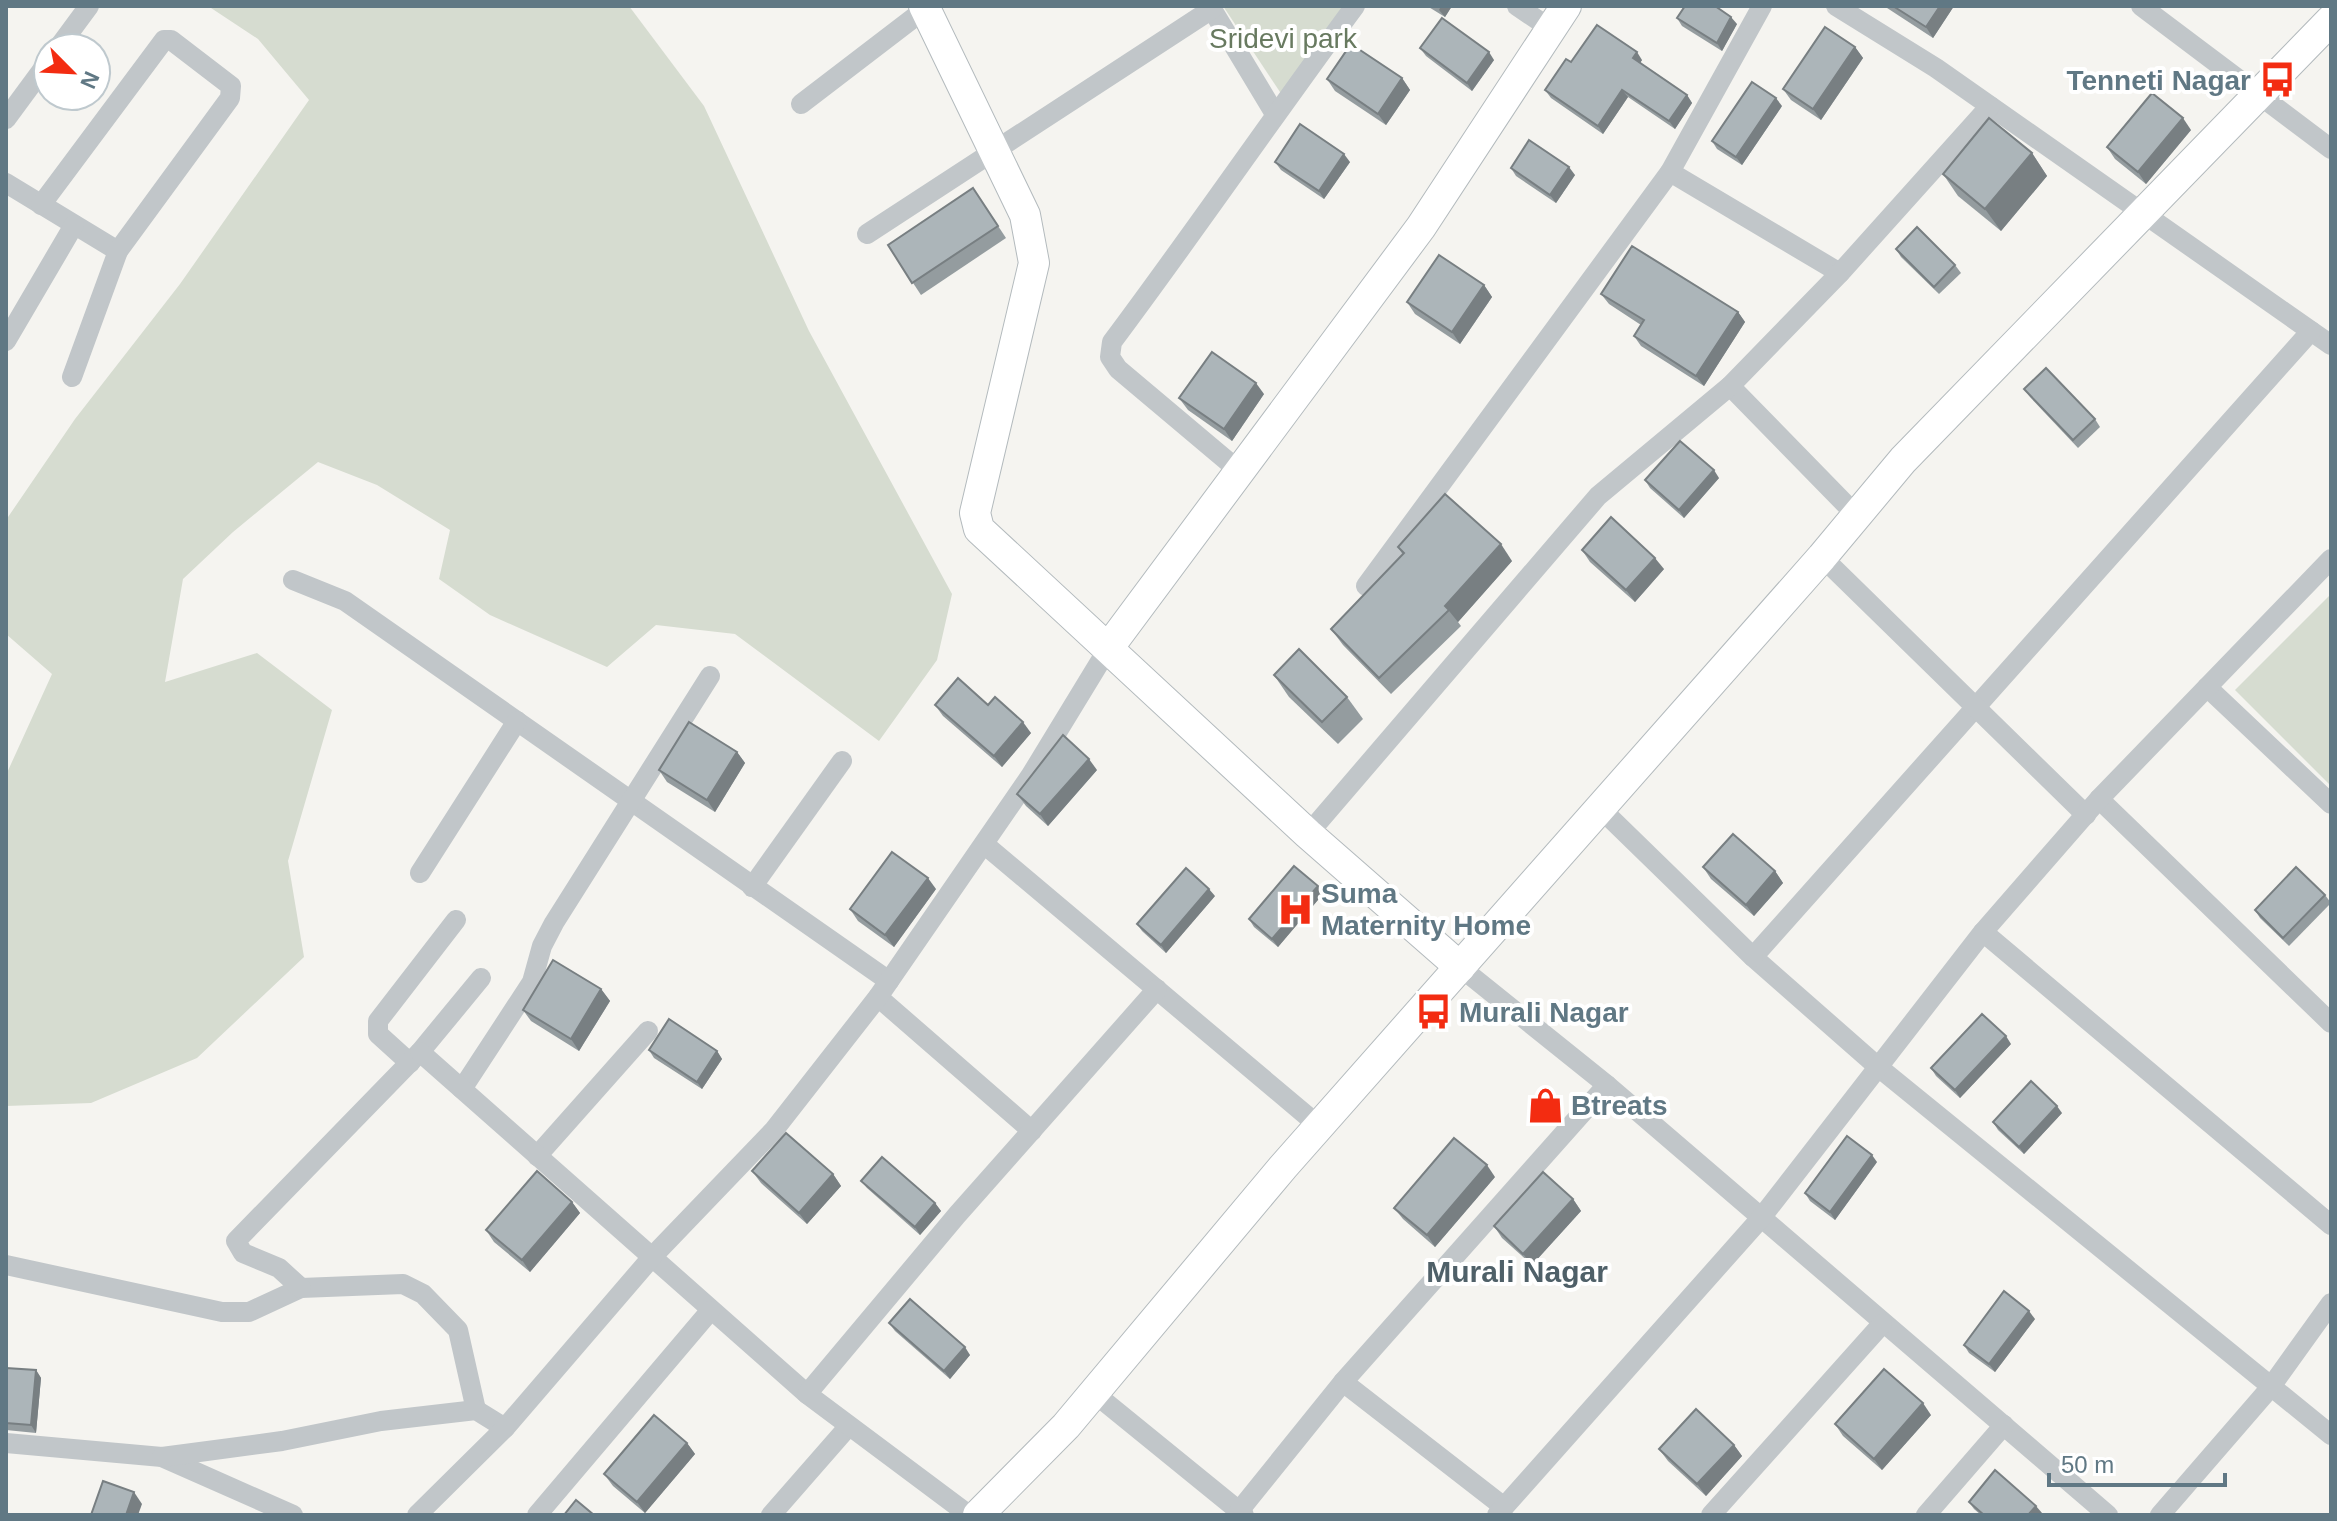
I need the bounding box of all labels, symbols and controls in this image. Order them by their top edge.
park label: Sridevi park [1209,23,1358,54]
north arrow [32,32,112,112]
bus stop icon: Tenneti Nagar [2258,61,2296,99]
place label: Tenneti Nagar [2066,65,2251,96]
text: N [75,68,104,92]
place label: Suma Maternity Home [1321,878,1531,941]
hospital icon: Suma Maternity Home [1276,890,1314,928]
bus stop icon: Murali Nagar [1414,993,1452,1031]
place label: Murali Nagar [1459,997,1629,1028]
shop icon: Btreats [1526,1086,1564,1124]
place label: Btreats [1571,1090,1667,1121]
district label: Murali Nagar [1426,1255,1608,1288]
scale bar [2049,1437,2225,1487]
text: 50 m [2061,1451,2114,1478]

